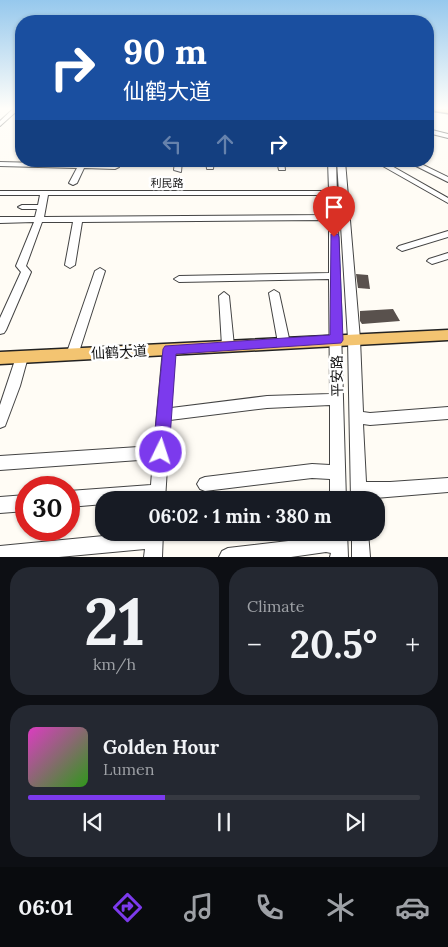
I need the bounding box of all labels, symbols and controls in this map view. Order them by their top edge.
text: 90 m [123,29,207,74]
icon: right [40,35,105,100]
text: 仙鹤大道 [123,77,211,105]
icon: left [158,130,186,158]
icon: ahead [211,130,239,158]
icon: right [264,130,292,158]
street label: 利民路 [150,176,184,190]
pin [313,186,355,237]
icon: arrive [320,193,348,221]
street label: 仙鹤大道 [91,342,147,362]
street label: 平安路 [328,355,346,397]
position arrow [134,425,186,477]
speed limit sign: 30 [15,476,80,541]
text: 06:02 · 1 min · 380 m [148,504,332,528]
text: 21 [84,580,145,663]
text: Climate [247,596,304,616]
text: 20.5° [290,620,377,668]
text: − [247,627,262,663]
text: + [405,627,420,663]
text: km/h [93,654,136,674]
text: Golden Hour [103,735,219,759]
text: Lumen [103,759,155,779]
icon: previous [79,808,107,836]
icon: pause [210,808,238,836]
icon: next [341,808,369,836]
icon: directions [110,890,145,925]
icon: music [181,890,216,925]
icon: phone [252,890,287,925]
icon: climate [323,890,358,925]
icon: car [395,890,430,925]
text: 06:01 [18,893,73,921]

